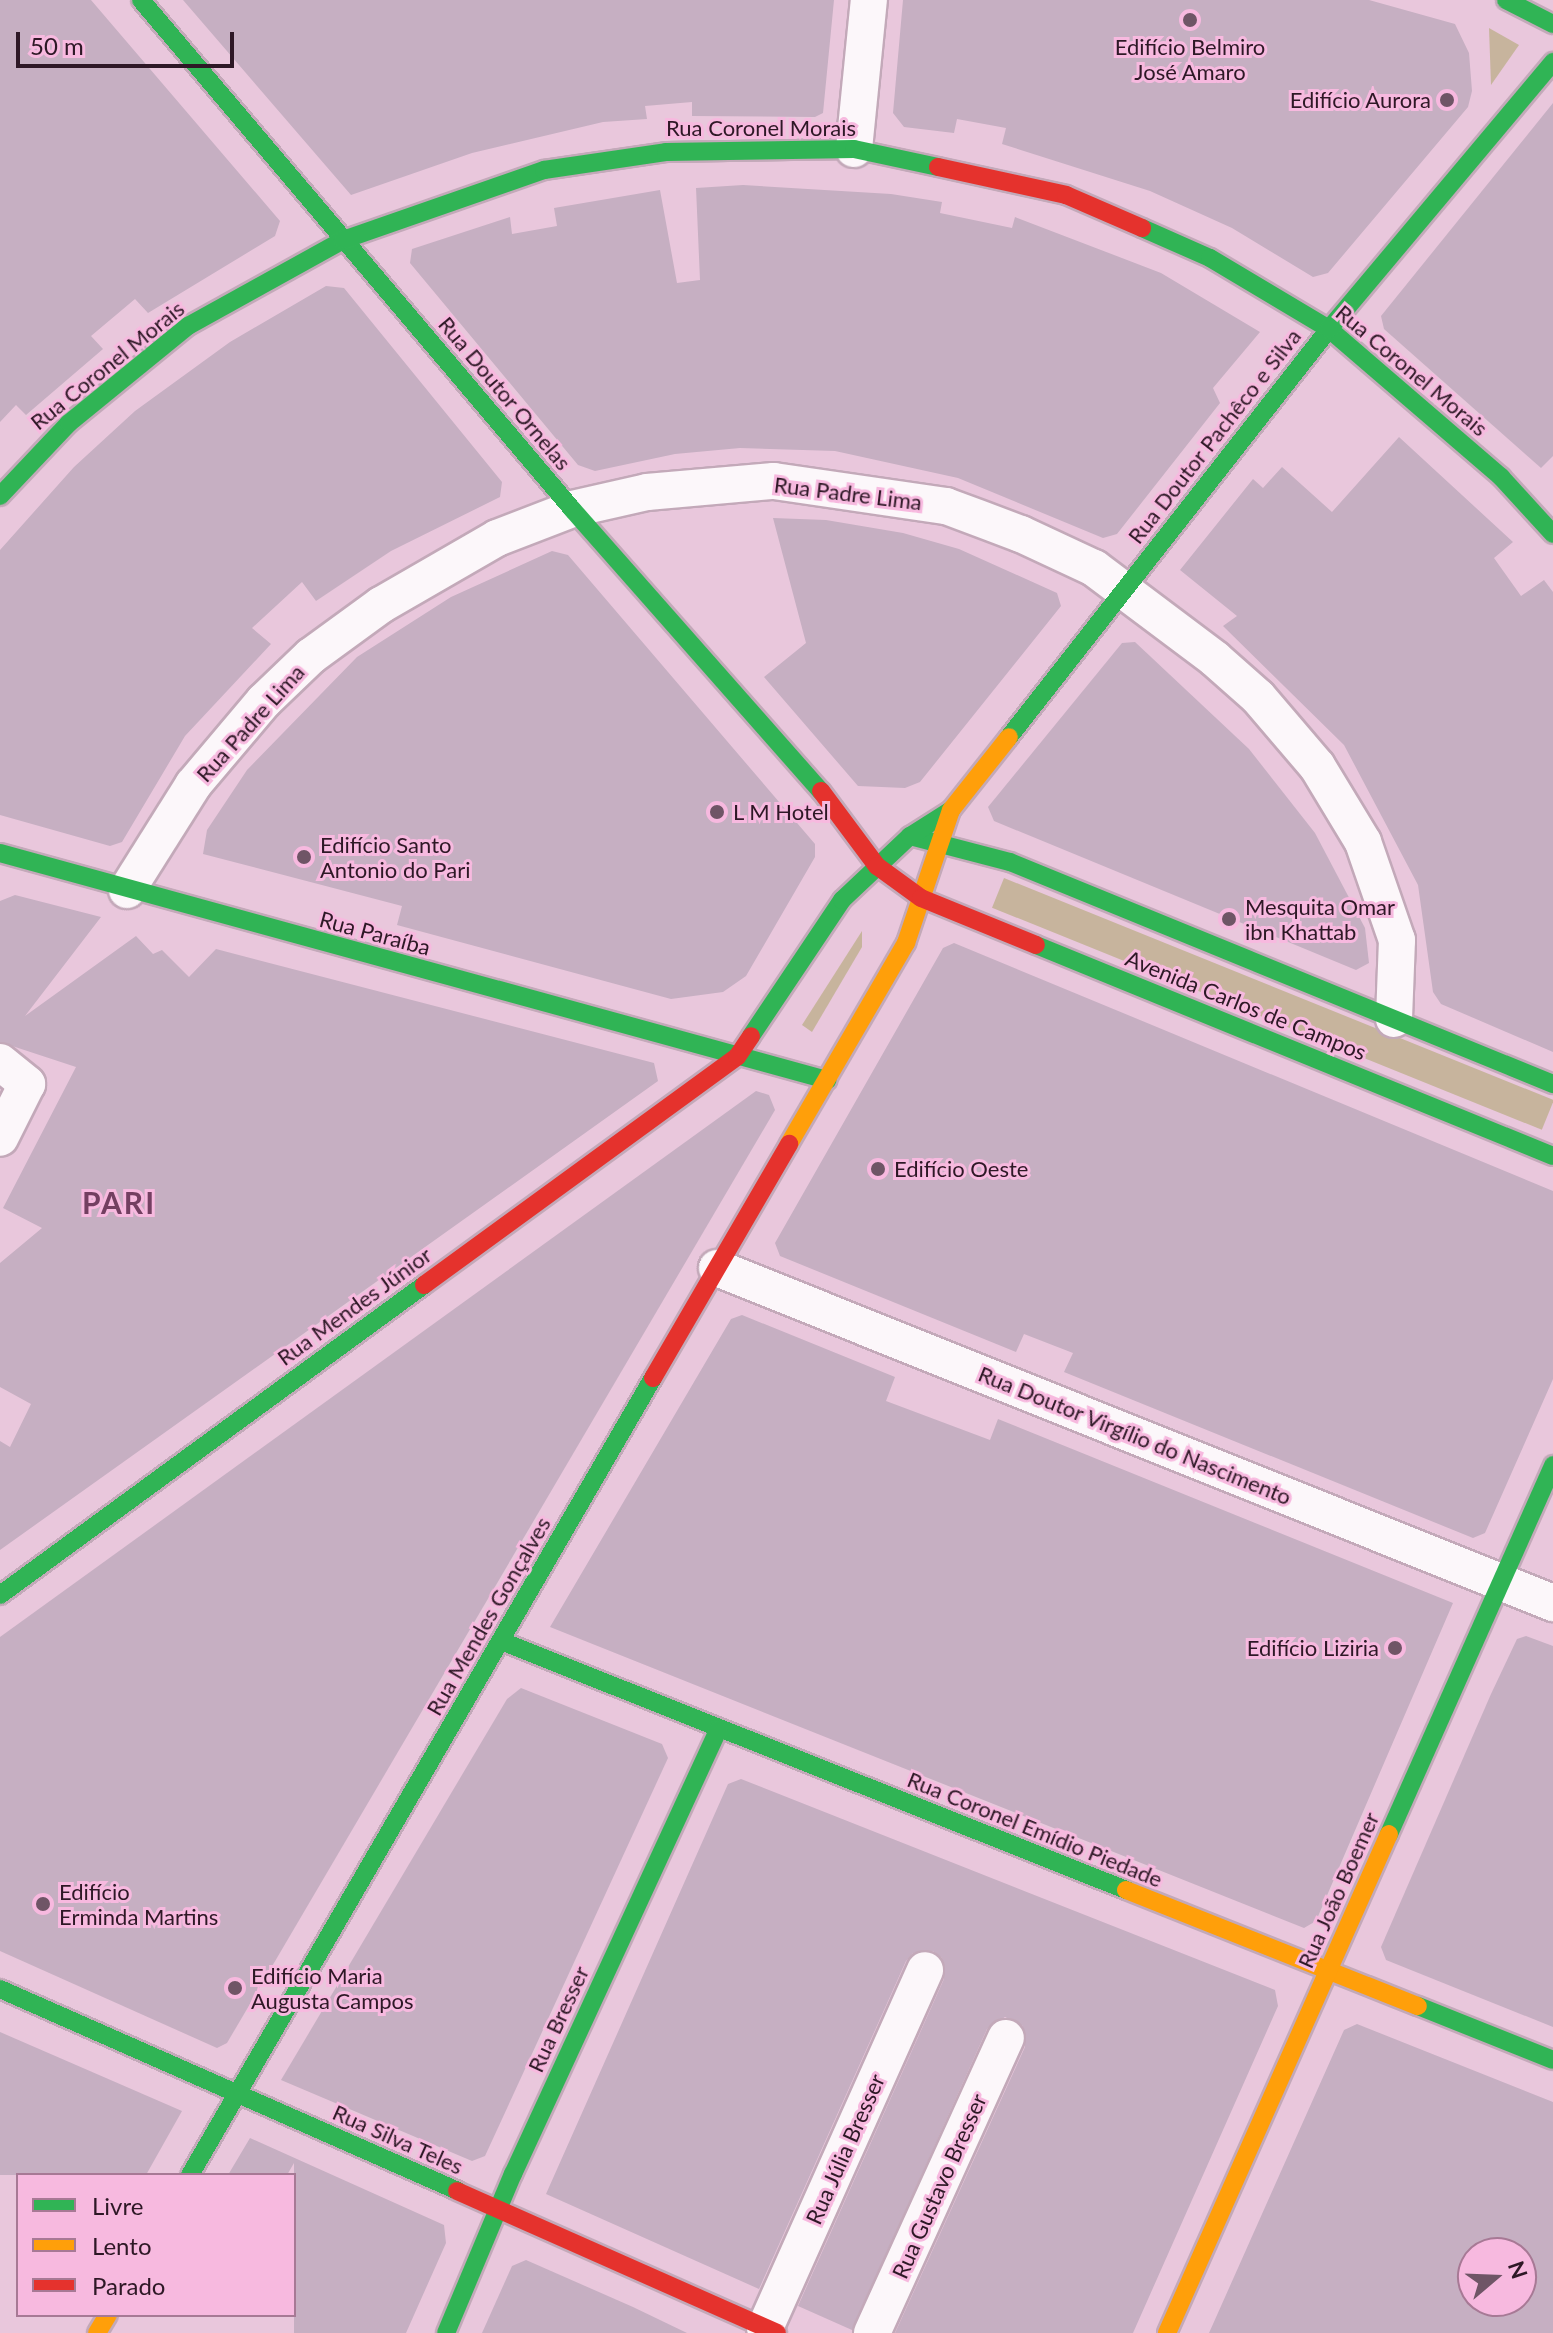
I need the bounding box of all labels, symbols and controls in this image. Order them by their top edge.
marker: Edifício Belmiro José Amaro [1181,11,1199,29]
scale bar [20,16,238,66]
text: 50 m [30,31,84,60]
place label: Edifício Belmiro José Amaro [1115,33,1265,84]
place label: Edifício Aurora [1289,87,1431,113]
marker: Edifício Aurora [1438,91,1456,109]
street label: Rua Coronel Morais [666,115,856,141]
street label: Rua Coronel Morais [25,295,189,435]
street label: Rua Coronel Morais [1331,299,1493,441]
street label: Rua Doutor Ornelas [433,311,577,475]
street label: Rua Doutor Pachêco e Silva [1122,323,1306,549]
street label: Rua Padre Lima [773,471,923,515]
street label: Rua Padre Lima [190,659,310,787]
place label: L M Hotel [733,799,829,825]
marker: L M Hotel [708,803,726,821]
place label: Edifício Santo Antonio do Pari [320,831,470,882]
marker: Edifício Santo Antonio do Pari [295,848,313,866]
place label: Mesquita Omar ibn Khattab [1245,893,1395,944]
street label: Rua Paraíba [317,906,433,960]
marker: Mesquita Omar ibn Khattab [1220,910,1238,928]
street label: Avenida Carlos de Campos [1122,945,1370,1065]
place label: Edifício Oeste [894,1156,1028,1182]
marker: Edifício Oeste [869,1160,887,1178]
district label: PARI [82,1184,156,1220]
street label: Rua Mendes Júnior [272,1241,436,1371]
street label: Rua Doutor Virgílio do Nascimento [974,1360,1296,1510]
street label: Rua Mendes Gonçalves [420,1512,556,1720]
place label: Edifício Liziria [1247,1635,1379,1661]
marker: Edifício Liziria [1386,1639,1404,1657]
street label: Rua Coronel Emídio Piedade [904,1766,1166,1892]
street label: Rua João Boemer [1292,1808,1384,1972]
place label: Edifício Erminda Martins [59,1878,218,1930]
marker: Edifício Erminda Martins [34,1895,52,1913]
place label: Edifício Maria Augusta Campos [251,1962,414,2014]
street label: Rua Bresser [522,1962,594,2076]
marker: Edifício Maria Augusta Campos [226,1979,244,1997]
street label: Rua Júlia Bresser [800,2070,890,2228]
street label: Rua Gustavo Bresser [886,2090,992,2282]
street label: Rua Silva Teles [328,2098,468,2180]
legend [16,2173,296,2317]
text: Livre [92,2191,143,2220]
text: Lento [92,2231,152,2260]
north arrow [1457,2237,1537,2317]
text: N [1503,2257,1534,2282]
text: Parado [92,2271,165,2300]

